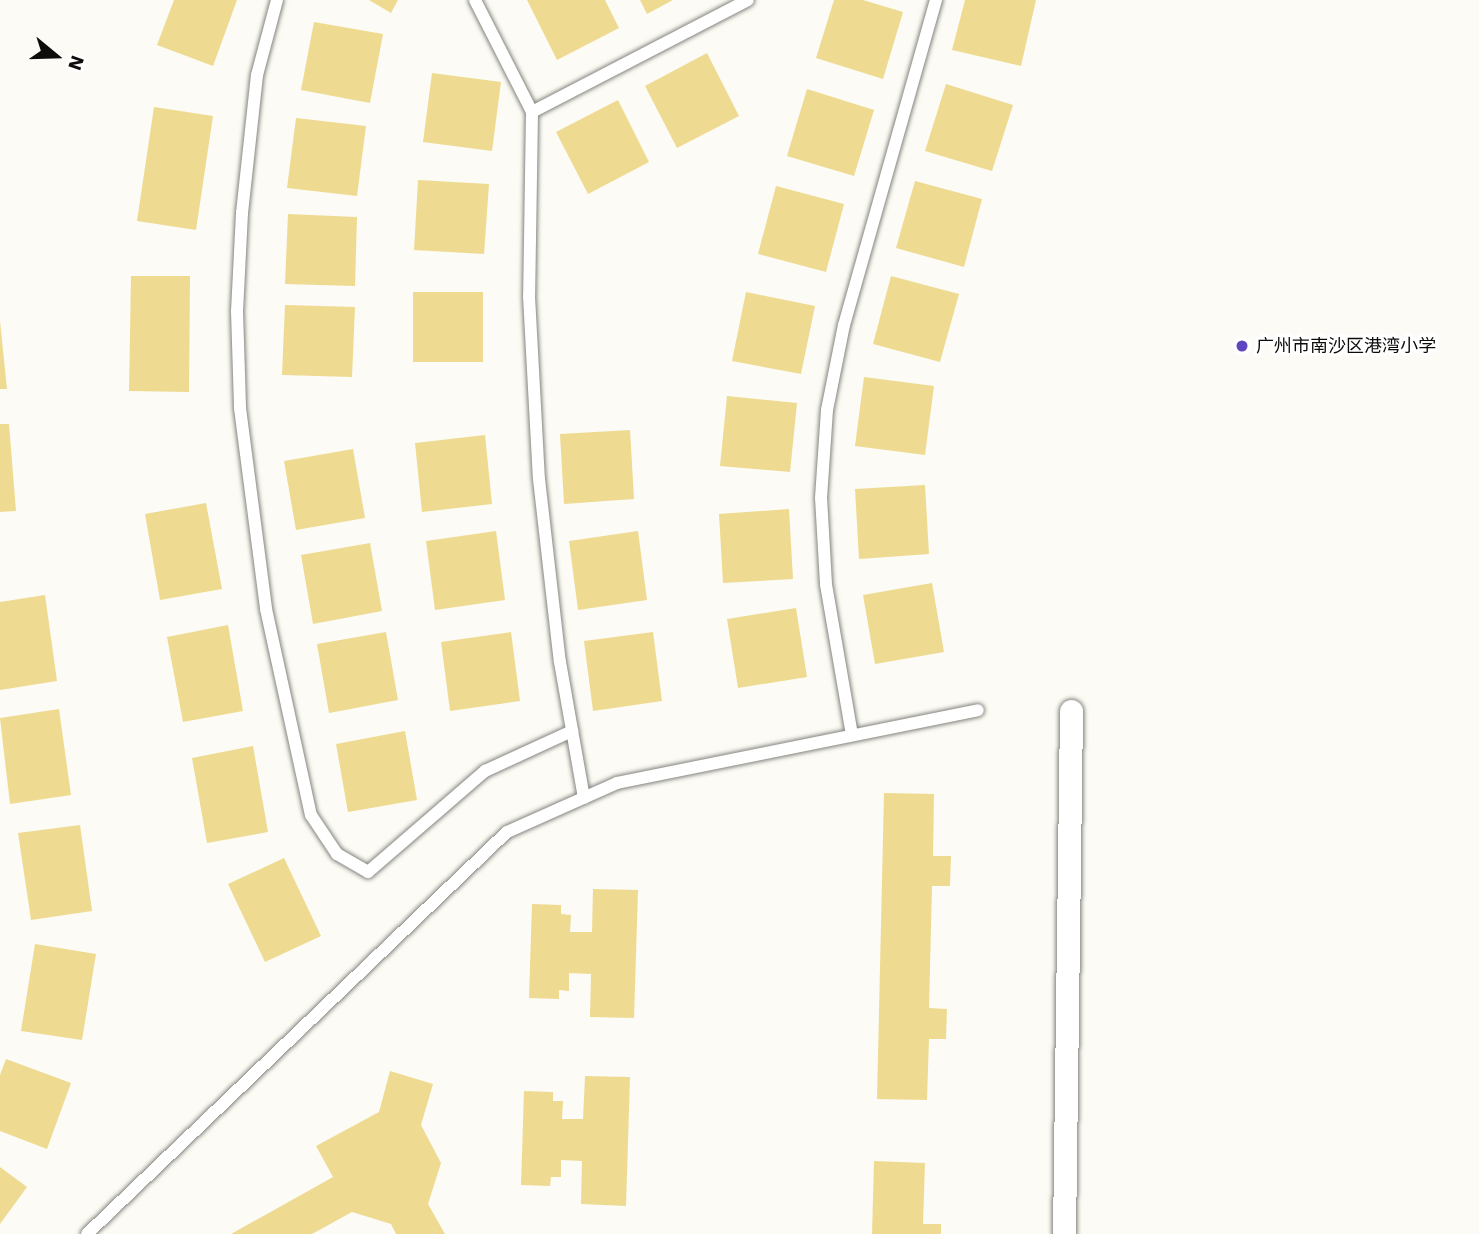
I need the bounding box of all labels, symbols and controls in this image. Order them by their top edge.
north arrow [21,21,91,91]
text: N [63,53,89,73]
place label: 广州市南沙区港湾小学 [1256,335,1436,357]
marker: 广州市南沙区港湾小学 [1234,338,1250,354]

